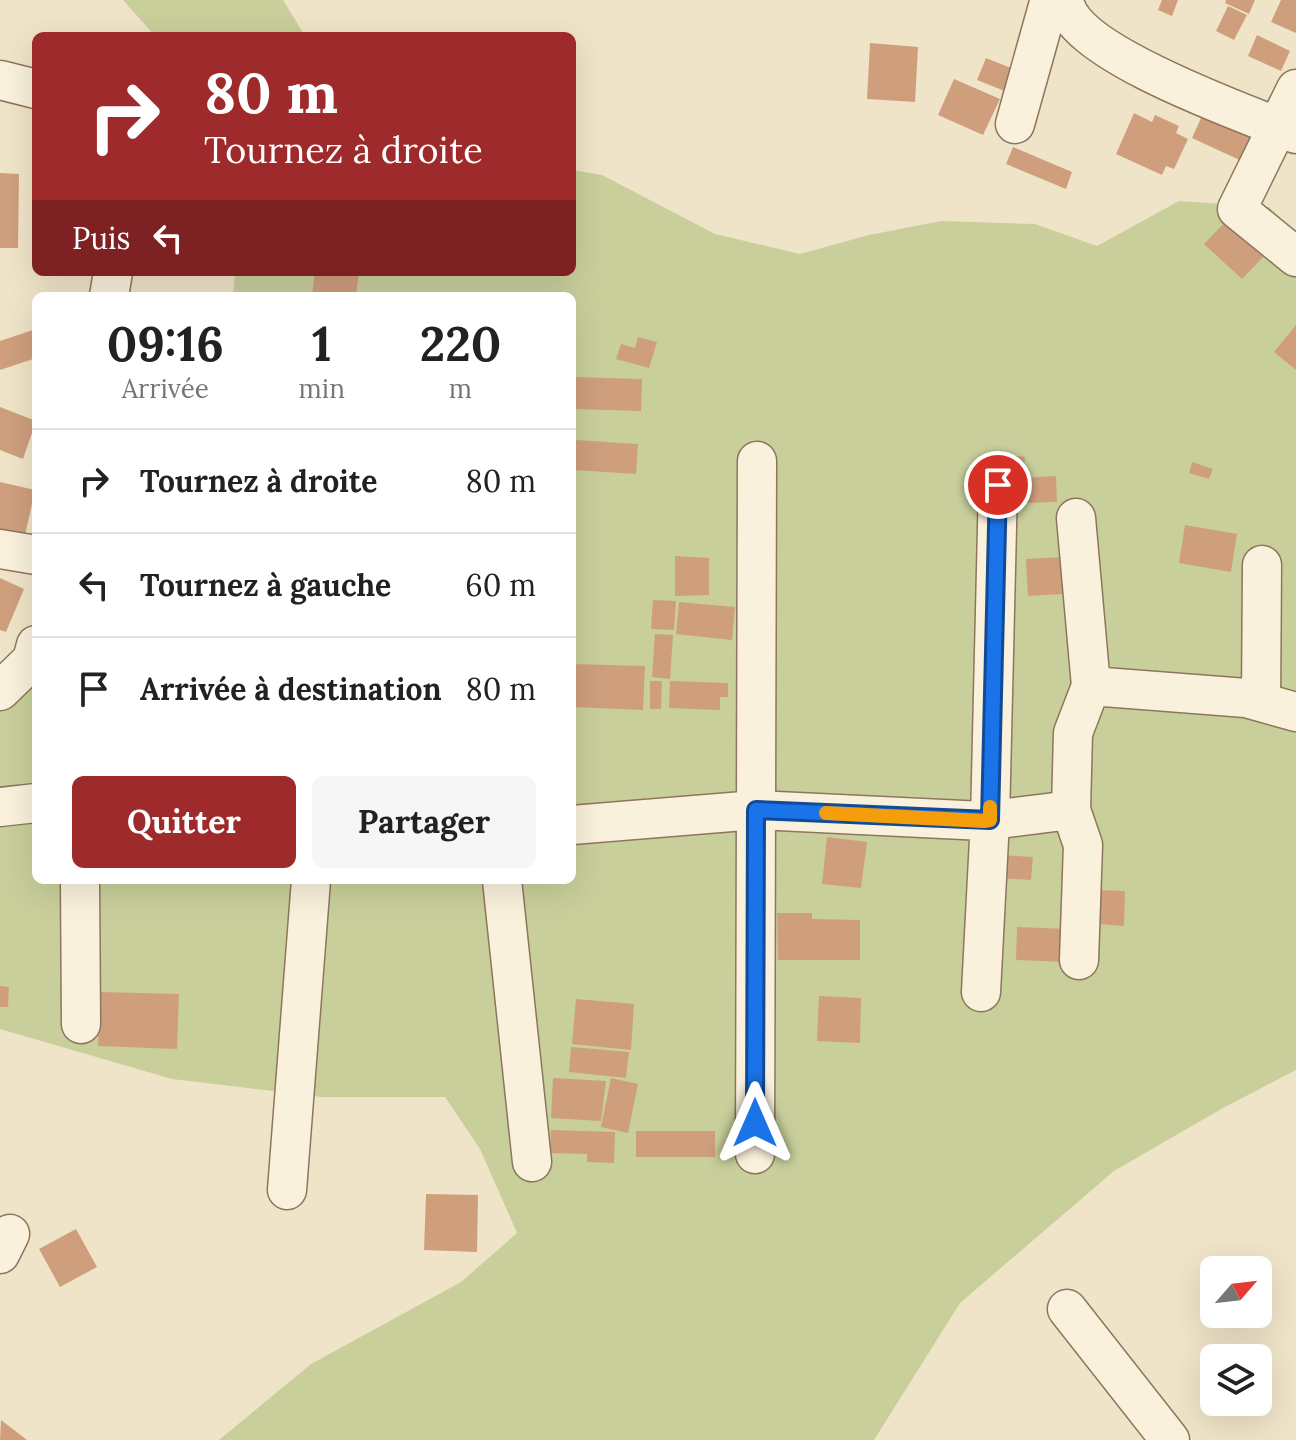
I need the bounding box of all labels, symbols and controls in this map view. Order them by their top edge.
text: 80 m [204,57,338,128]
icon: right [72,64,176,168]
text: Tournez à droite [204,127,483,173]
icon: left [146,216,190,260]
text: Puis [72,219,130,257]
text: 09:16 [107,313,224,374]
text: 1 [312,313,332,374]
text: 220 [420,313,501,374]
text: Arrivée [122,372,209,405]
text: min [299,372,345,405]
text: m [449,372,472,405]
pin [964,451,1032,519]
icon: right [72,459,116,503]
text: Tournez à droite [140,462,377,500]
text: 80 m [466,462,536,500]
icon: arrive [976,463,1020,507]
icon: left [72,563,116,607]
text: Tournez à gauche [140,566,391,604]
text: 60 m [465,566,536,604]
icon: arrive [72,667,116,711]
text: Arrivée à destination [140,670,442,708]
text: 80 m [466,670,536,708]
button: Quitter [72,776,296,868]
button: Partager [312,776,536,868]
position arrow [713,1081,797,1165]
north arrow [1200,1256,1272,1328]
map controls [1200,1256,1272,1416]
button: layers [1200,1344,1272,1416]

